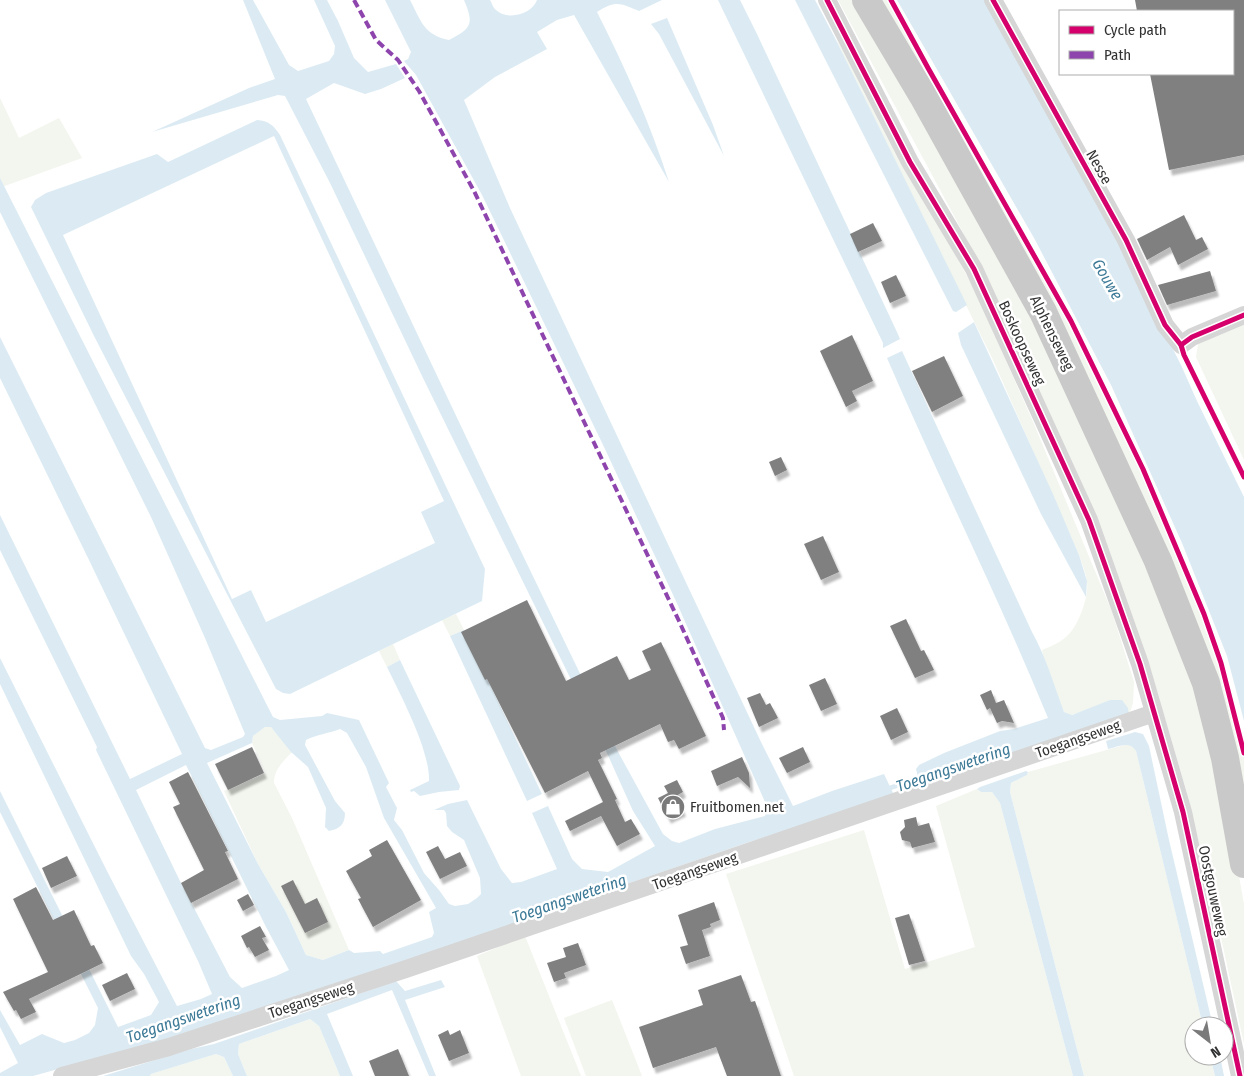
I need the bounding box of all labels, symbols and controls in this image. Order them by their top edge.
legend [1059,10,1234,75]
text: Cycle path [1104,21,1167,39]
text: Path [1104,46,1131,64]
street label: Nesse [1082,147,1116,187]
water label: Gouwe [1088,256,1127,303]
street label: Alphenseweg [1026,293,1078,373]
street label: Boskoopseweg [995,298,1049,388]
street label: Toegangseweg [1033,716,1123,762]
water label: Toegangswetering [894,739,1013,796]
shop icon: Fruitbomen.net [660,794,686,820]
place label: Fruitbomen.net [690,798,784,816]
street label: Oostgouweweg [1195,844,1231,938]
street label: Toegangseweg [650,848,740,894]
water label: Toegangswetering [510,870,629,927]
street label: Toegangseweg [266,978,356,1022]
water label: Toegangswetering [124,990,243,1047]
north arrow [1184,1016,1234,1066]
text: N [1207,1042,1223,1061]

